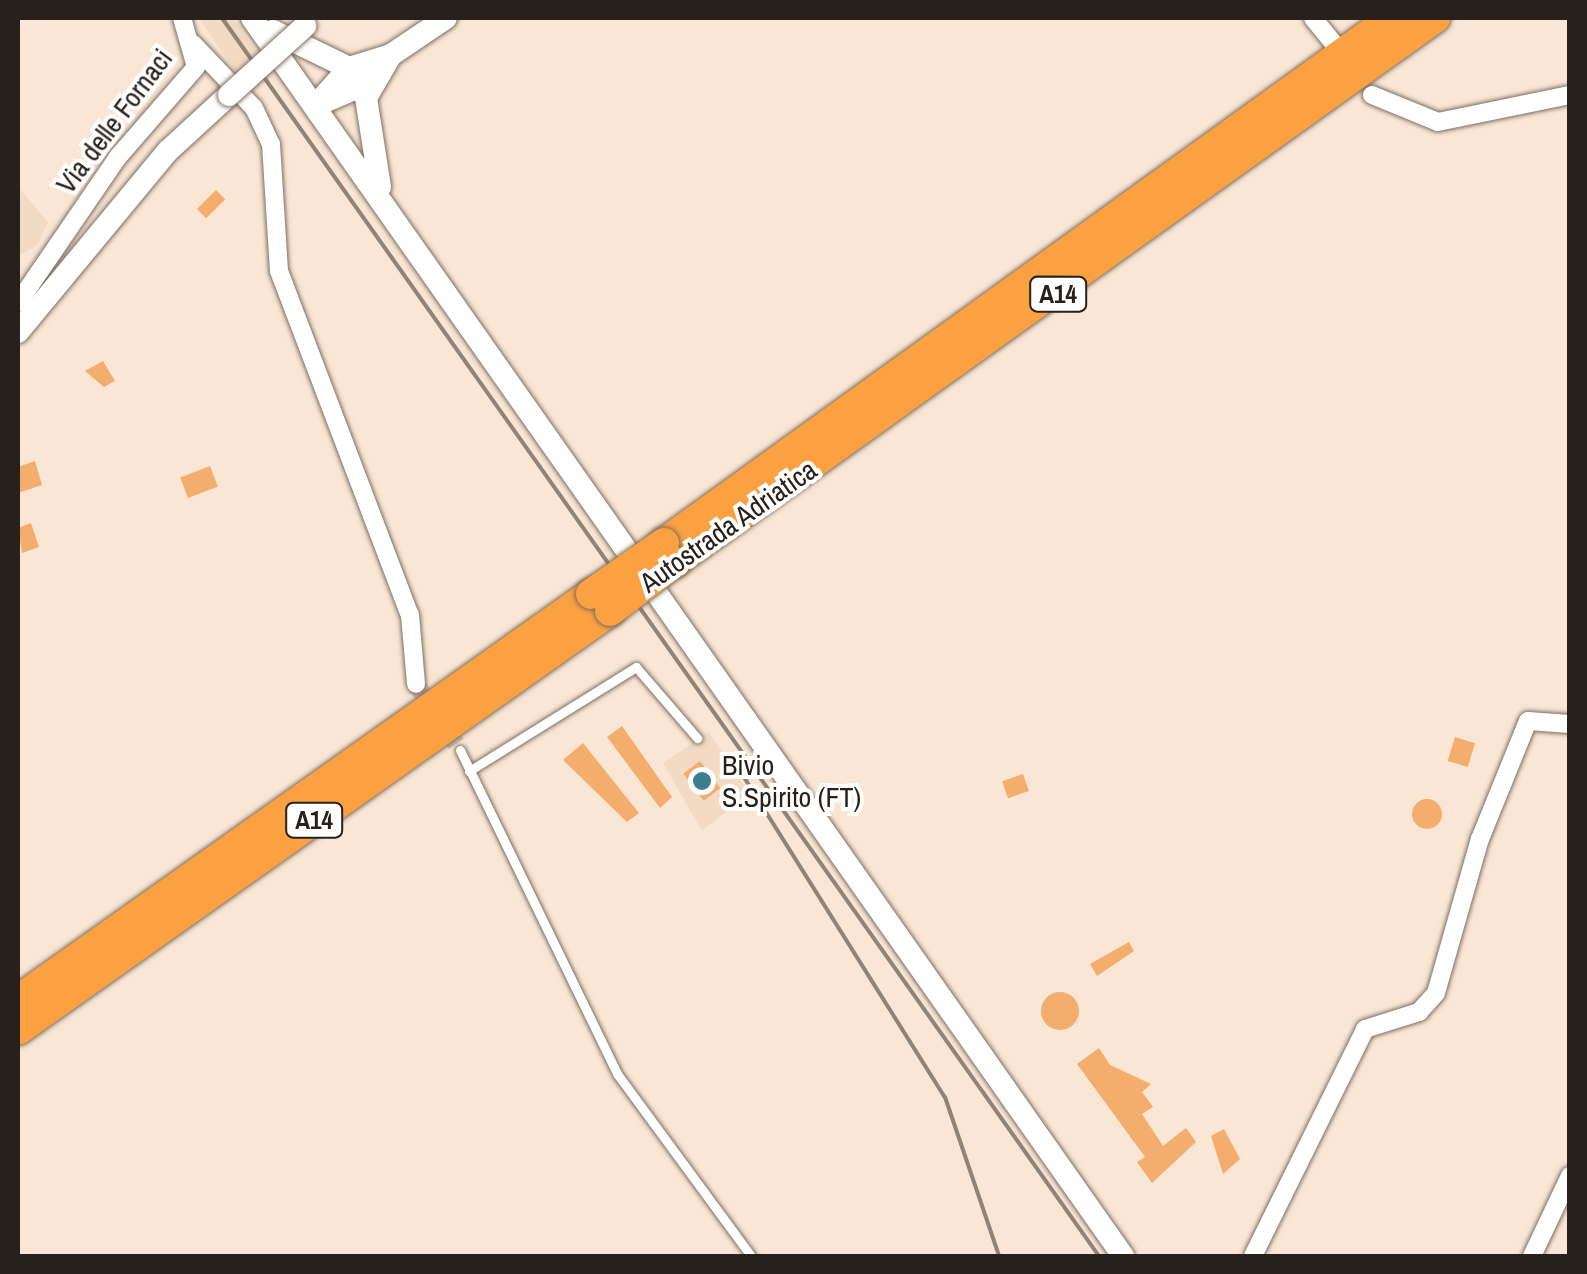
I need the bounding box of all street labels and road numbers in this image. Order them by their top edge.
street label: Via delle Fornaci [49,42,179,200]
road number: A14 [1028,274,1088,314]
street label: Autostrada Adriatica [633,452,823,600]
road number: A14 [284,800,344,840]

